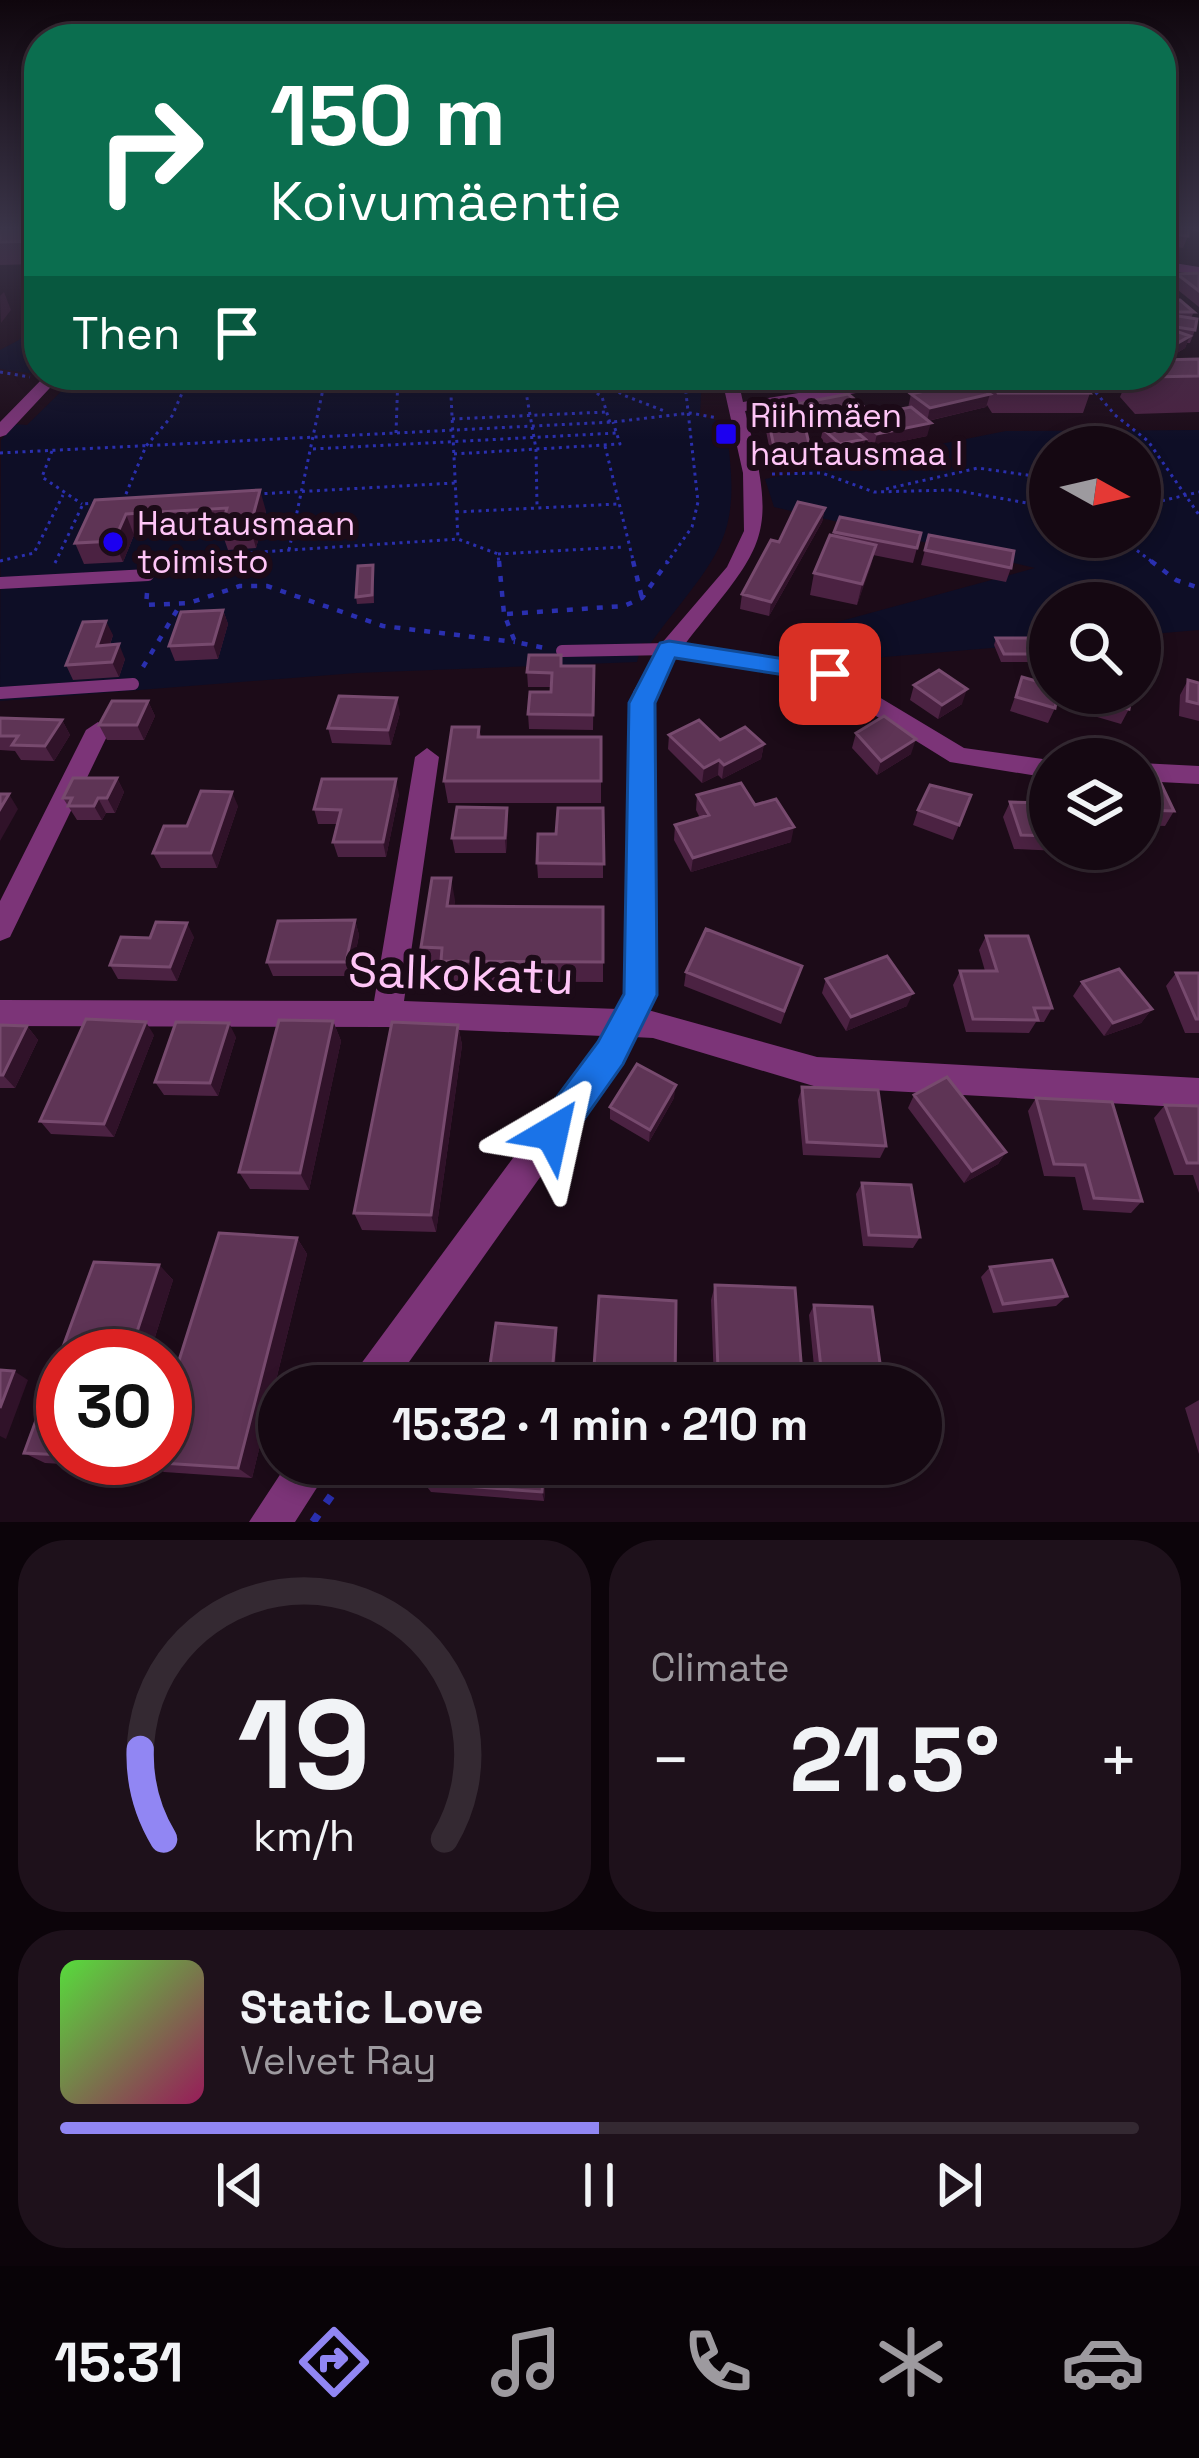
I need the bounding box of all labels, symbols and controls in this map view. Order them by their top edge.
text: 150 m [270,62,506,170]
icon: right [72,72,228,228]
text: Koivumäentie [270,167,622,236]
icon: arrive [204,300,270,366]
text: Then [72,305,180,362]
place label: Riihimäen hautausmaa I [750,395,963,475]
marker: Riihimäen hautausmaa I [713,421,739,447]
north arrow [1029,426,1161,558]
map controls [1029,426,1161,870]
place label: Hautausmaan toimisto [137,503,355,583]
marker: Hautausmaan toimisto [100,529,126,555]
button: search [1029,582,1161,714]
pin [779,623,881,725]
icon: arrive [797,641,863,707]
button: layers [1029,738,1161,870]
street label: Salkokatu [347,939,575,1008]
position arrow [489,1070,615,1196]
speed limit sign: 30 [36,1329,192,1485]
text: 15:32 · 1 min · 210 m [392,1396,808,1453]
text: Climate [651,1643,790,1692]
text: 19 [237,1665,371,1824]
text: 21.5° [790,1702,1000,1817]
text: − [651,1718,691,1802]
text: + [1098,1718,1139,1802]
text: km/h [253,1809,355,1864]
text: Static Love [240,1979,484,2036]
text: Velvet Ray [240,2036,436,2085]
icon: previous [207,2152,273,2218]
icon: pause [566,2152,632,2218]
icon: next [926,2152,992,2218]
icon: directions [292,2320,376,2404]
icon: music [484,2320,568,2404]
icon: phone [676,2320,760,2404]
icon: climate [869,2320,953,2404]
icon: car [1061,2320,1145,2404]
text: 15:31 [54,2328,183,2397]

